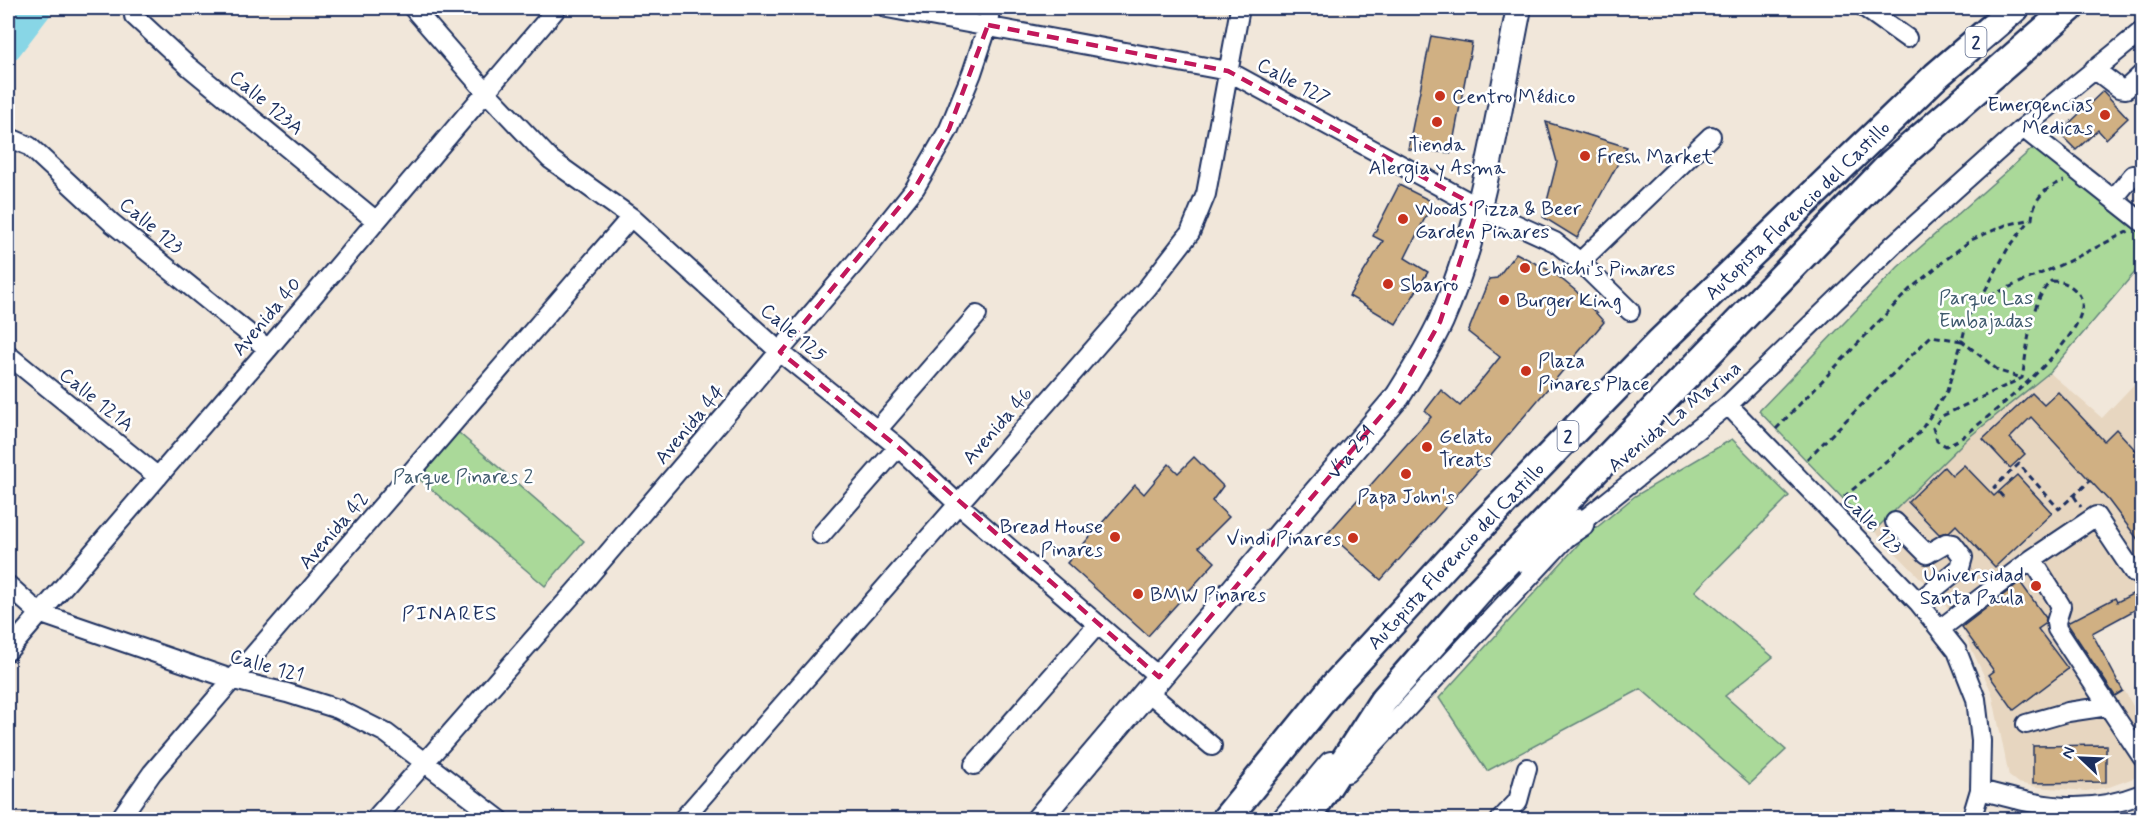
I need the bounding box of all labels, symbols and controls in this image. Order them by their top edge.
road number: 2 [1966,27,1986,57]
street label: Calle 127 [1252,52,1335,113]
street label: Calle 123A [223,64,309,142]
place label: Centro Médico [1452,84,1575,111]
marker: Centro Médico [1433,89,1447,103]
place label: Emergencias Medicas [1987,92,2093,142]
marker: Emergencias Medicas [2098,108,2112,122]
marker: Tienda Alergia y Asma [1430,115,1444,129]
street label: Autopista Florencio del Castillo [1699,115,1897,307]
place label: Tienda Alergia y Asma [1369,132,1506,183]
place label: Fresh Market [1597,144,1714,171]
marker: Fresh Market [1578,149,1592,163]
street label: Calle 123 [113,191,189,261]
place label: Woods Pizza & Beer Garden Pinares [1415,196,1582,246]
marker: Woods Pizza & Beer Garden Pinares [1396,212,1410,226]
place label: Chichi's Pinares [1537,256,1675,283]
marker: Chichi's Pinares [1518,261,1532,275]
street label: Avenida 40 [226,272,308,362]
place label: Sbarro [1400,272,1459,299]
marker: Sbarro [1381,277,1395,291]
park label: Parque Las Embajadas [1939,285,2033,335]
place label: Burger King [1516,288,1622,316]
marker: Burger King [1497,293,1511,307]
street label: Calle 125 [754,297,832,369]
place label: Plaza Pinares Place [1538,348,1649,398]
street label: Avenida La Marina [1603,355,1747,479]
street label: Calle 121A [53,362,139,439]
marker: Plaza Pinares Place [1519,364,1533,378]
street label: Avenida 44 [649,379,731,471]
street label: Avenida 46 [957,381,1040,471]
street label: Vía 251 [1321,420,1382,485]
road number: 2 [1558,421,1578,451]
place label: Gelato Treats [1439,424,1492,474]
marker: Gelato Treats [1420,440,1434,454]
street label: Autopista Florencio del Castillo [1362,457,1551,656]
park label: Parque Pinares 2 [393,464,534,491]
marker: Papa John's [1399,467,1413,481]
place label: Papa John's [1357,484,1455,511]
street label: Avenida 42 [293,486,375,576]
street label: Calle 123 [1836,487,1908,561]
place label: Bread House Pinares [1000,514,1103,564]
place label: Vindi Pinares [1227,526,1341,553]
marker: Bread House Pinares [1108,530,1122,544]
marker: Vindi Pinares [1346,531,1360,545]
place label: Universidad Santa Paula [1920,562,2024,612]
marker: Universidad Santa Paula [2029,579,2043,593]
place label: BMW Pinares [1150,582,1266,609]
marker: BMW Pinares [1131,587,1145,601]
district label: PINARES [402,600,498,628]
street label: Calle 121 [226,643,307,690]
north arrow [2051,728,2111,788]
text: N [2057,744,2080,762]

